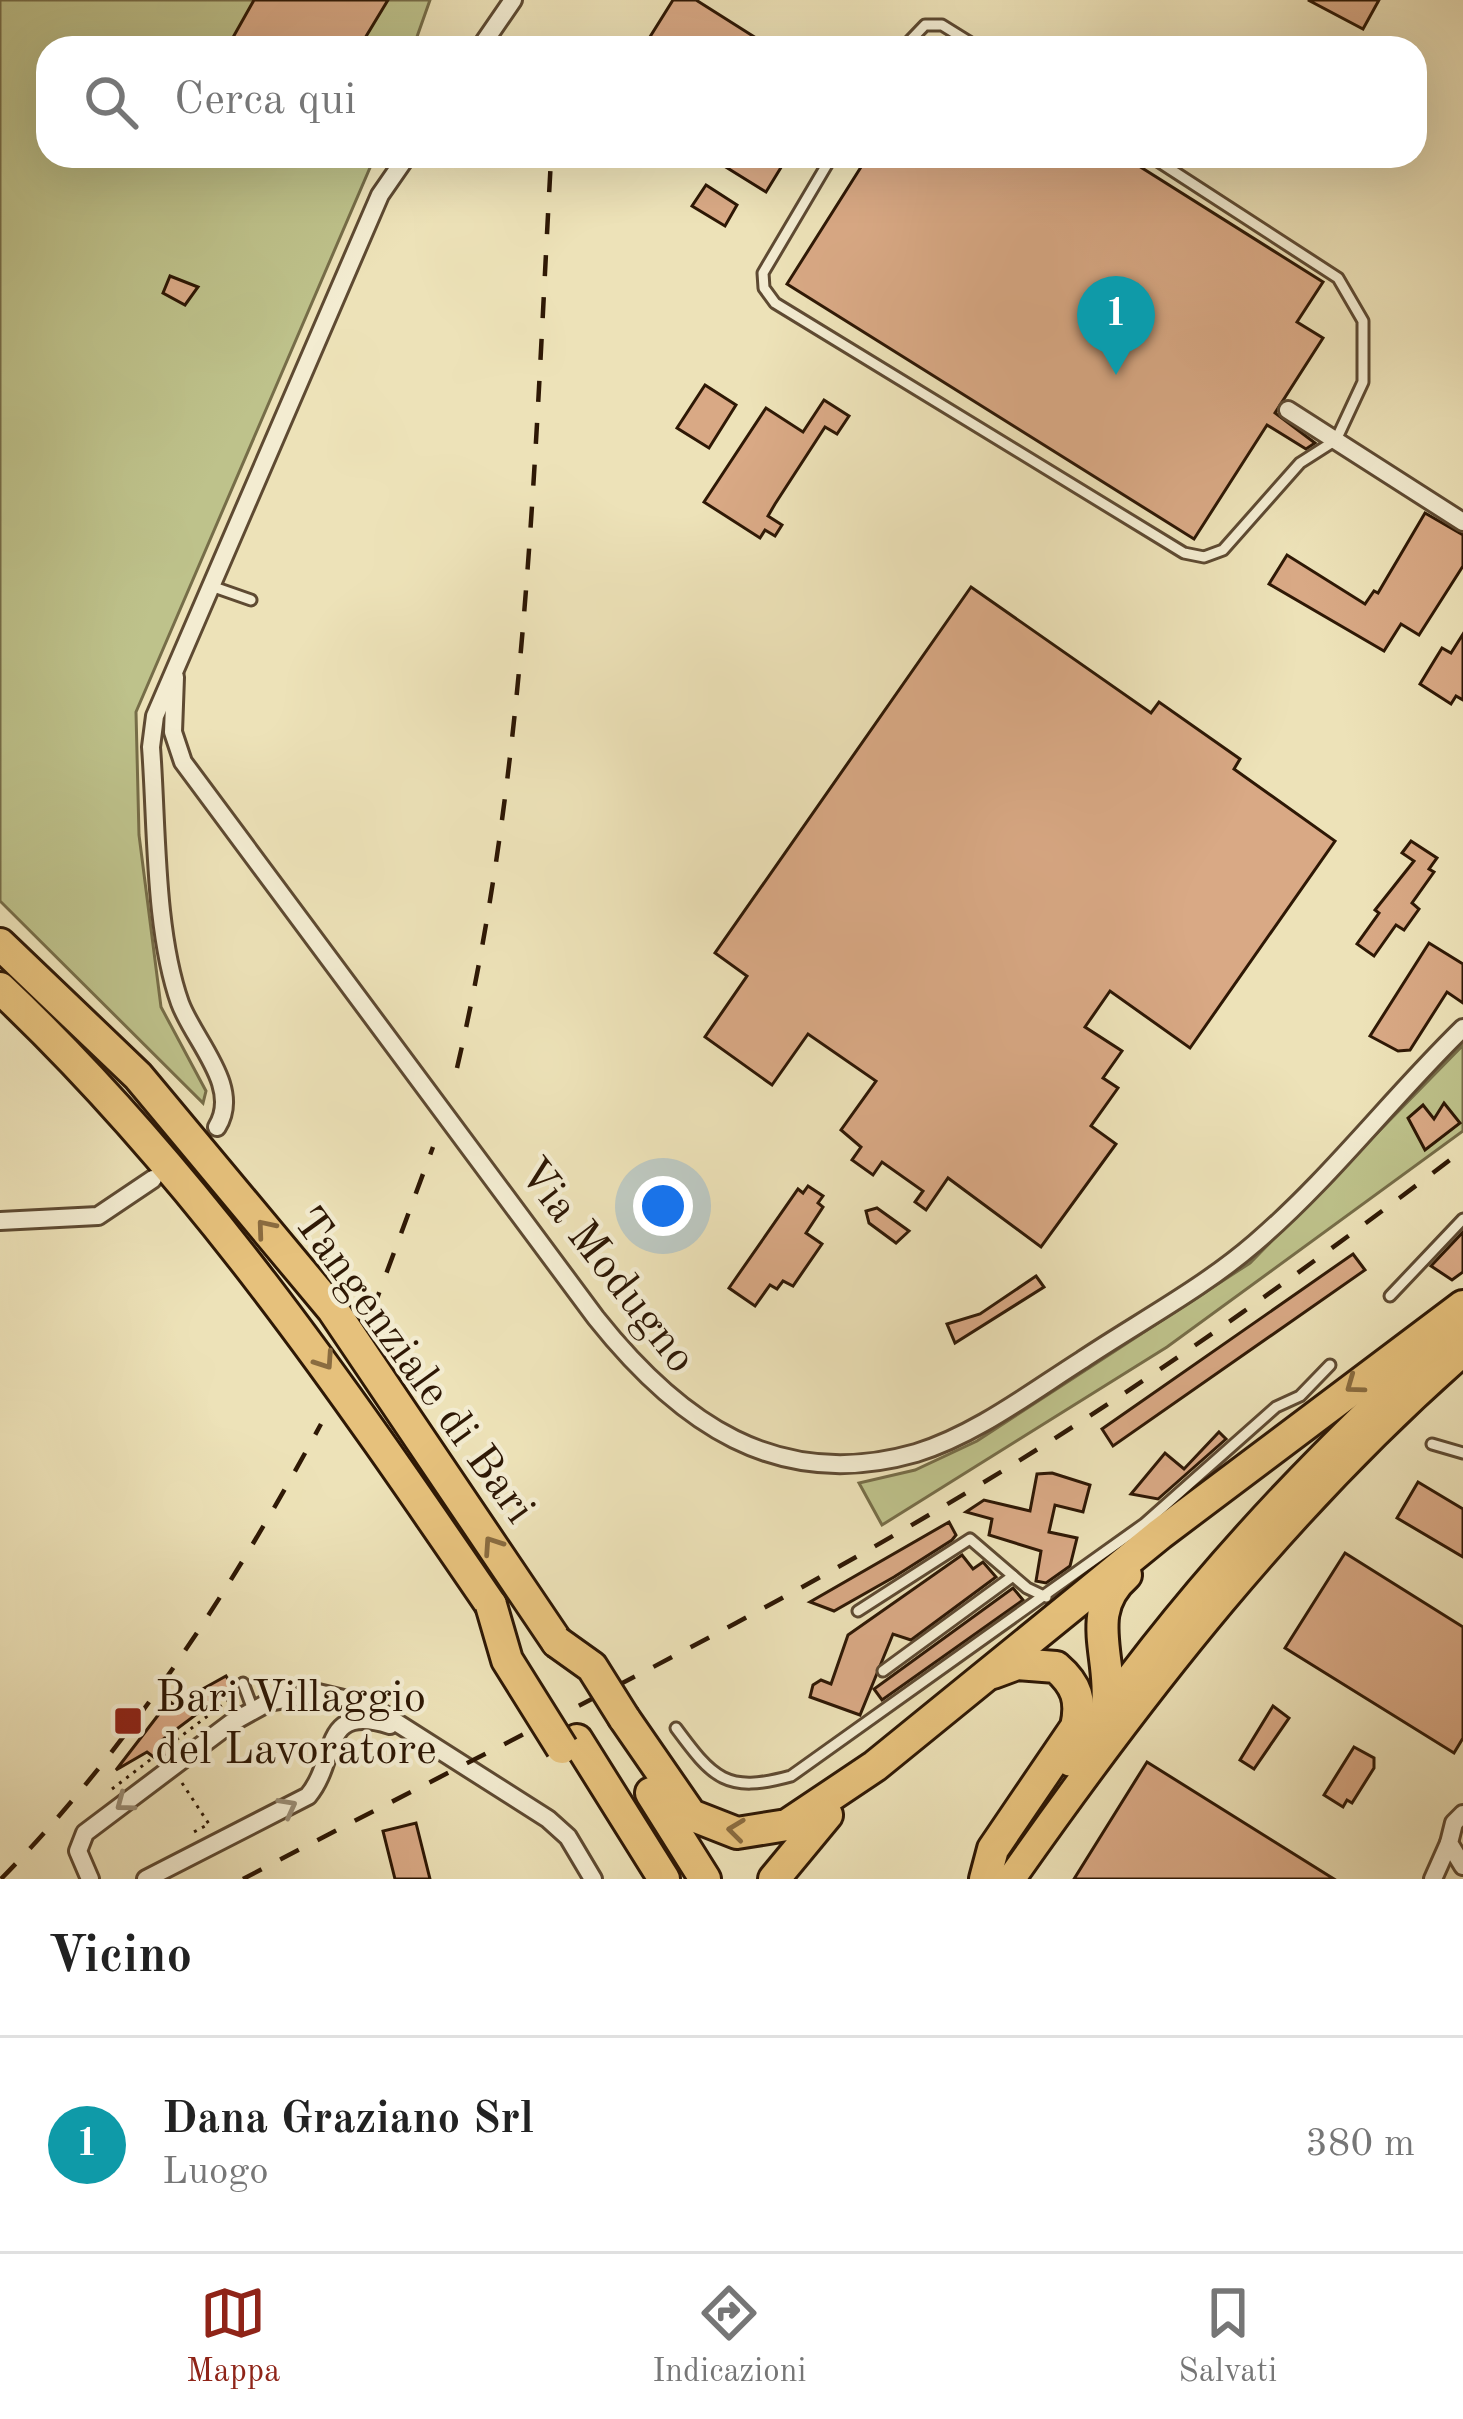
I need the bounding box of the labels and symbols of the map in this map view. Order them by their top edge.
pin: 1 [1077,276,1155,375]
street label: Via Modugno [508,1151,703,1382]
your location [633,1176,693,1236]
street label: Tangenziale di Bari [283,1201,541,1533]
one-way arrow [257,1220,279,1242]
one-way arrow [311,1348,333,1370]
one-way arrow [1346,1370,1367,1392]
one-way arrow [484,1537,506,1559]
place label: Bari Villaggio del Lavoratore [155,1677,437,1774]
marker: Bari Villaggio del Lavoratore [112,1705,144,1737]
one-way arrow [116,1789,138,1811]
one-way arrow [275,1798,296,1821]
one-way arrow [726,1818,745,1844]

